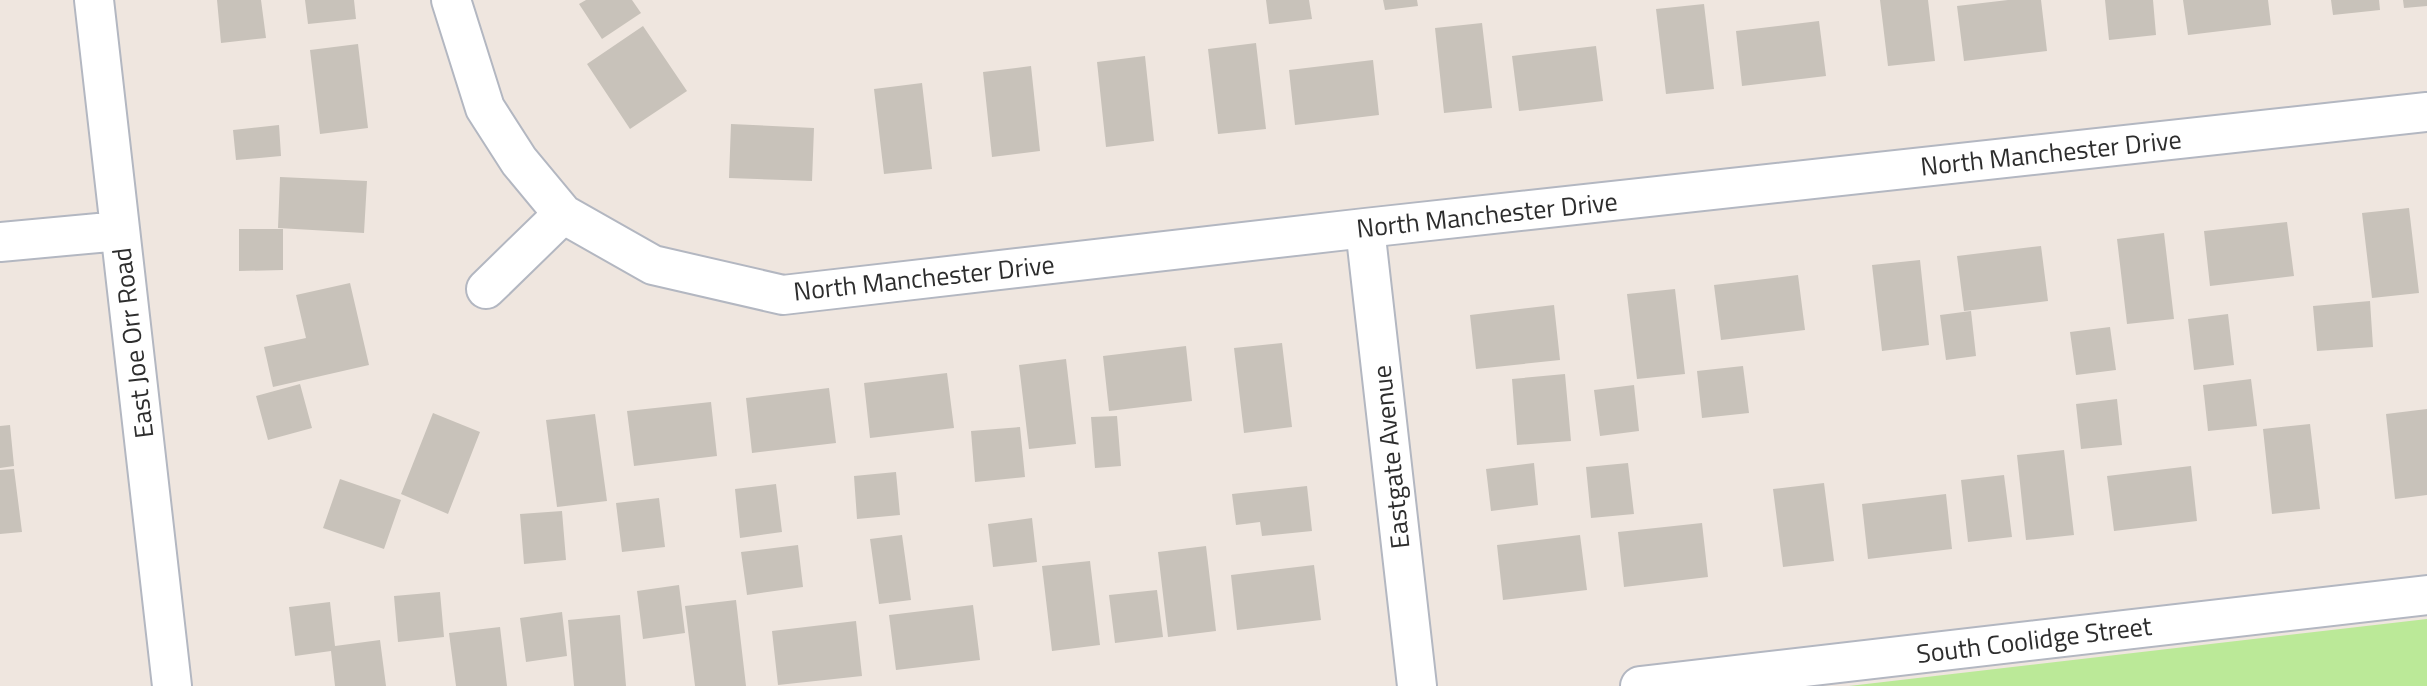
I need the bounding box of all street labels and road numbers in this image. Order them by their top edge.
street label: North Manchester Drive [1919,119,2183,186]
street label: North Manchester Drive [1355,181,1619,248]
street label: North Manchester Drive [792,244,1056,311]
street label: East Joe Orr Road [101,246,164,440]
street label: Eastgate Avenue [1361,363,1420,551]
street label: South Coolidge Street [1914,606,2154,673]

